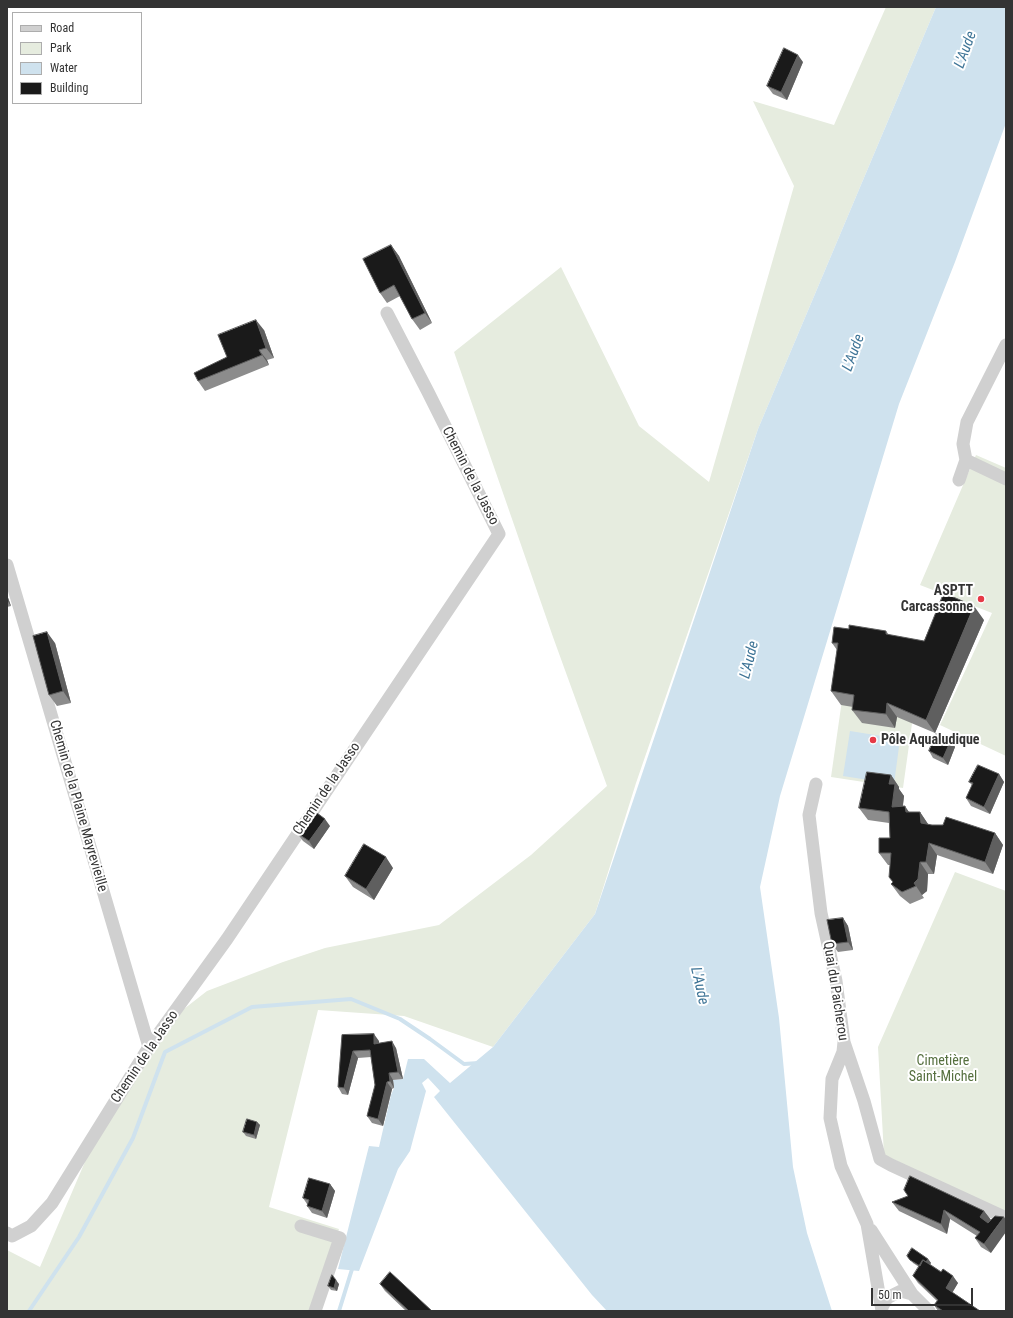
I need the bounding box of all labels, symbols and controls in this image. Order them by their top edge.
legend [12,12,142,104]
text: Road [50,21,74,35]
water label: L'Aude [951,29,981,71]
text: Park [50,41,71,55]
text: Water [50,61,78,75]
text: Building [50,81,88,95]
water label: L'Aude [839,332,869,374]
street label: Chemin de la Jasso [438,424,502,528]
place label: ASPTT Carcassonne [901,583,973,616]
marker: ASPTT Carcassonne [976,594,986,604]
water label: L'Aude [737,639,763,681]
street label: Chemin de la Plaine Mayrevieille [45,718,111,894]
place label: Pôle Aqualudique [881,732,980,748]
marker: Pôle Aqualudique [868,735,878,745]
street label: Chemin de la Jasso [290,739,364,839]
street label: Quai du Paicherou [819,940,851,1042]
water label: L'Aude [686,965,712,1007]
street label: Chemin de la Jasso [108,1007,182,1107]
park label: Cimetière Saint-Michel [909,1053,977,1086]
scale bar [873,1280,975,1306]
text: 50 m [878,1288,902,1302]

